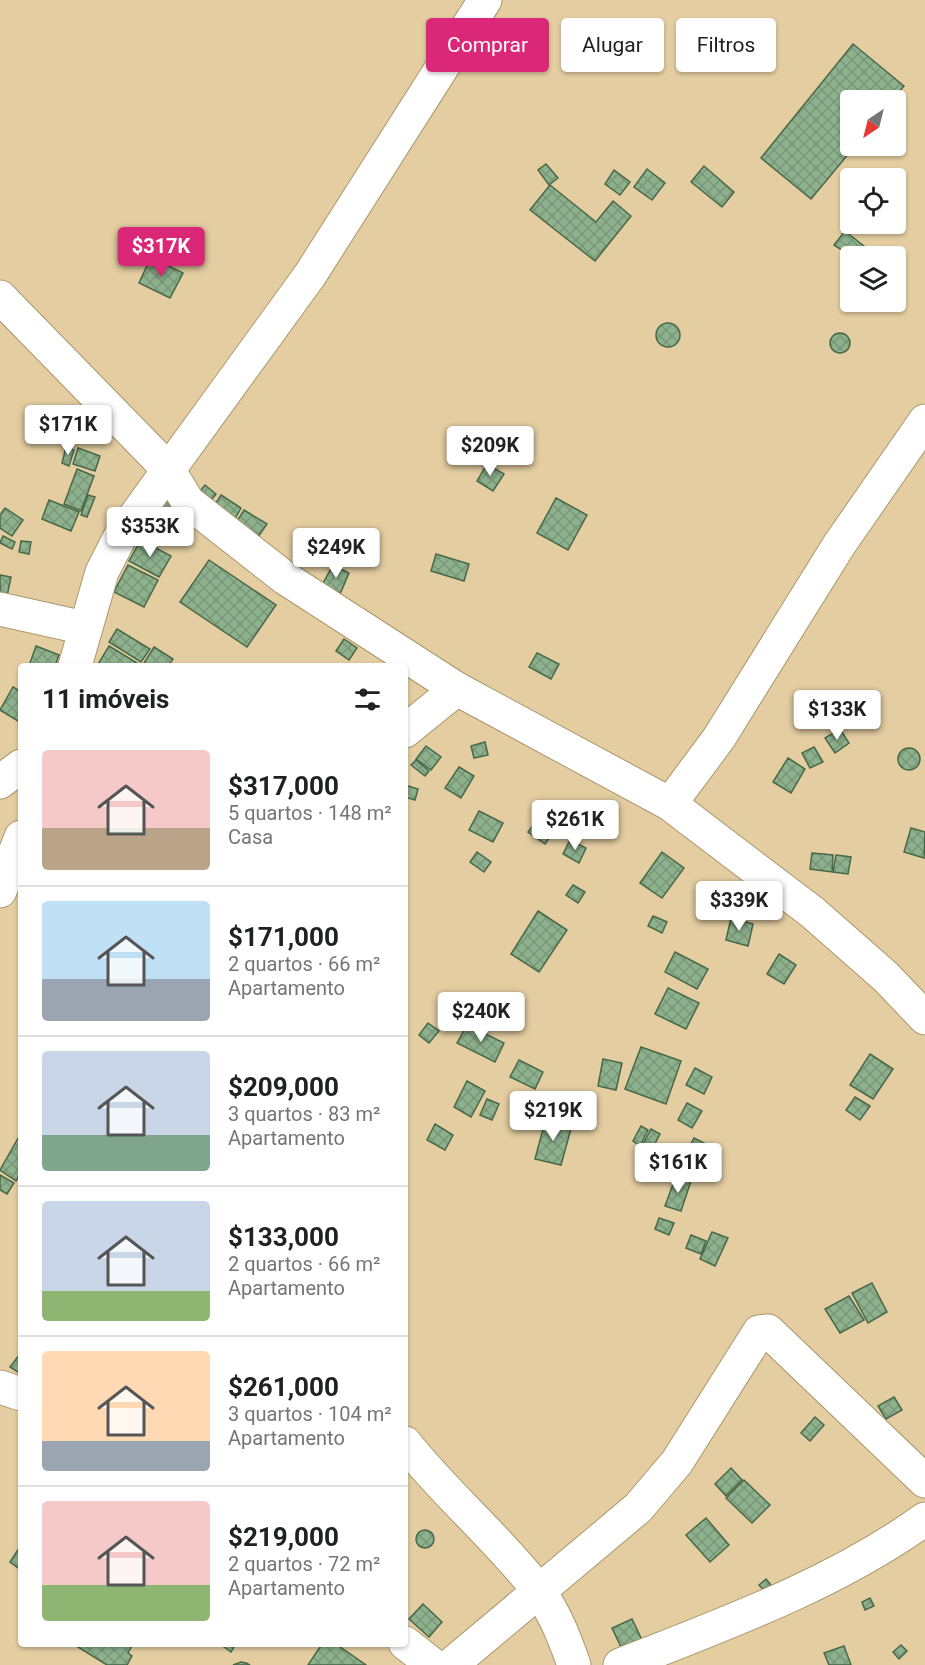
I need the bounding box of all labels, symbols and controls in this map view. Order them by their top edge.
chip: Comprar [426,18,549,72]
chip: Alugar [561,18,664,72]
chip: Filtros [676,18,776,72]
north arrow [840,90,906,156]
map controls [840,90,906,312]
button: locate [840,168,906,234]
pin: $317K [119,227,203,278]
text: $317K [132,234,190,258]
button: layers [840,246,906,312]
pin: $171K [26,405,110,456]
text: $171K [39,412,97,436]
pin: $209K [448,426,532,477]
text: $209K [461,433,519,457]
pin: $353K [108,507,192,558]
text: $353K [121,514,179,538]
pin: $249K [294,528,378,579]
text: $249K [307,535,365,559]
icon: filters [351,683,384,716]
text: 11 imóveis [42,684,169,714]
pin: $133K [795,690,879,741]
text: $133K [808,697,866,721]
text: $317,000 [228,771,339,801]
icon: home [90,774,162,846]
pin: $261K [533,800,617,851]
text: 5 quartos · 148 m² [228,801,392,825]
text: $261K [546,807,604,831]
text: Casa [228,825,273,849]
pin: $339K [697,881,781,932]
text: $339K [710,888,768,912]
text: $171,000 [228,922,339,952]
icon: home [90,925,162,997]
text: 2 quartos · 66 m² [228,952,380,976]
text: Apartamento [228,976,345,1000]
pin: $240K [439,992,523,1043]
text: $240K [452,999,510,1023]
text: $209,000 [228,1072,339,1102]
icon: home [90,1075,162,1147]
pin: $219K [511,1091,595,1142]
text: $219K [524,1098,582,1122]
text: 3 quartos · 83 m² [228,1102,380,1126]
text: Apartamento [228,1126,345,1150]
pin: $161K [636,1143,720,1194]
text: $161K [649,1150,707,1174]
text: $133,000 [228,1222,339,1252]
icon: home [90,1225,162,1297]
text: 2 quartos · 66 m² [228,1252,380,1276]
text: Apartamento [228,1276,345,1300]
text: $261,000 [228,1372,339,1402]
icon: home [90,1375,162,1447]
text: 3 quartos · 104 m² [228,1402,392,1426]
text: Apartamento [228,1426,345,1450]
text: $219,000 [228,1522,339,1552]
icon: home [90,1525,162,1597]
text: 2 quartos · 72 m² [228,1552,380,1576]
text: Apartamento [228,1576,345,1600]

